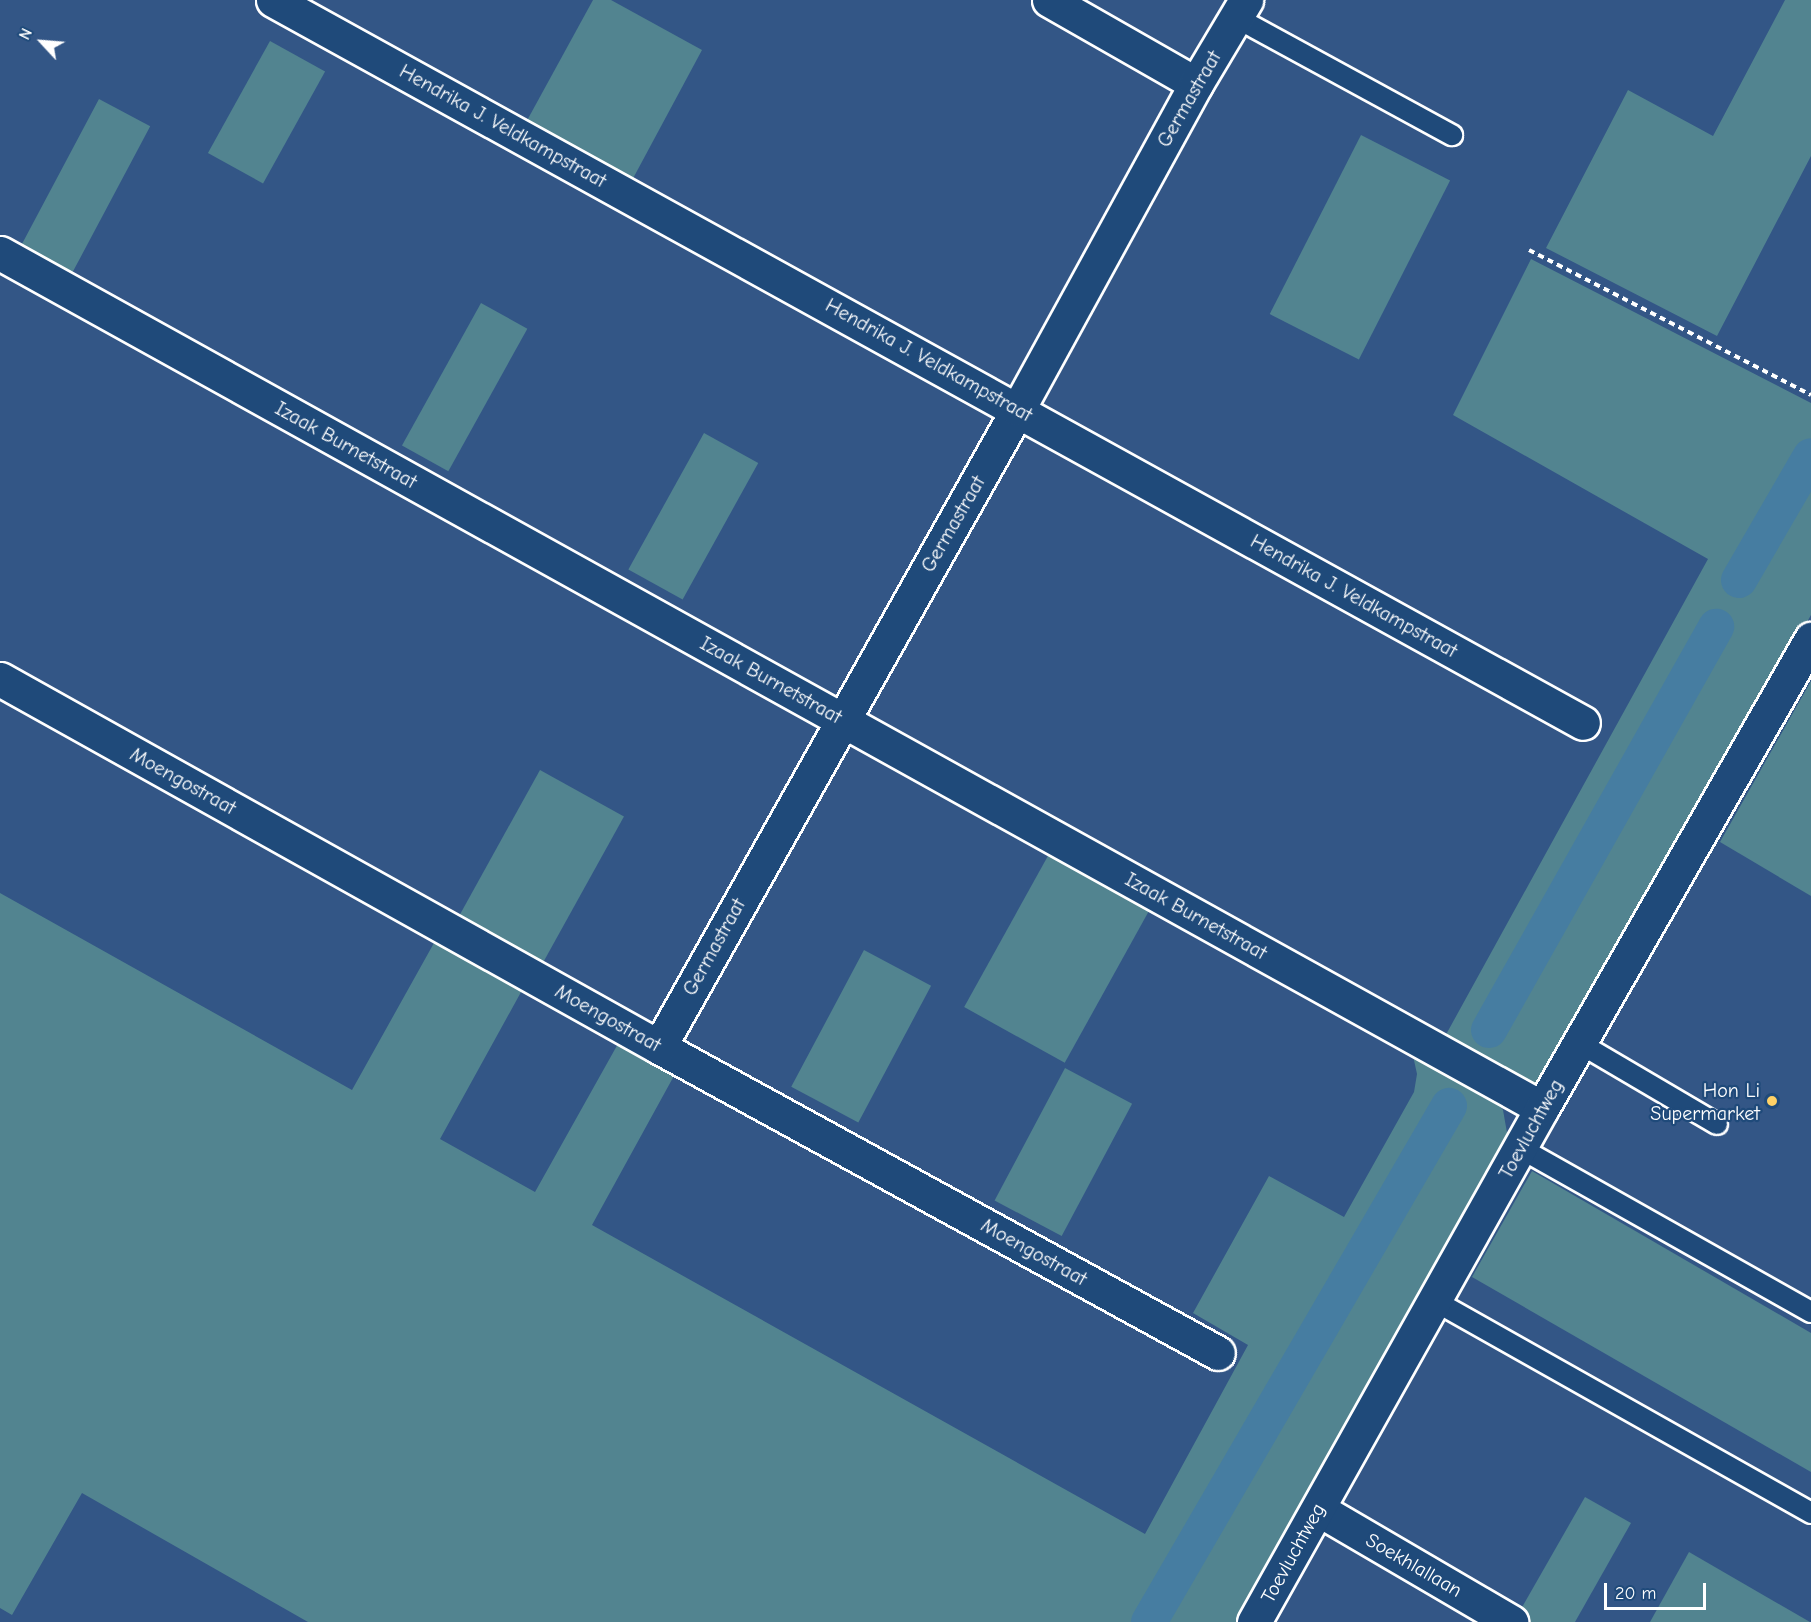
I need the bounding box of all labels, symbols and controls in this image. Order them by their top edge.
north arrow [12,12,72,72]
text: N [15,25,36,43]
street label: Germastraat [1152,47,1226,151]
street label: Hendrika J. Veldkampstraat [395,59,611,193]
street label: Hendrika J. Veldkampstraat [821,293,1037,427]
street label: Izaak Burnetstraat [271,396,421,494]
street label: Germastraat [916,472,990,576]
street label: Hendrika J. Veldkampstraat [1246,529,1462,663]
street label: Izaak Burnetstraat [696,631,846,729]
street label: Moengostraat [126,742,240,820]
street label: Izaak Burnetstraat [1121,867,1271,965]
street label: Germastraat [678,894,750,1000]
street label: Moengostraat [551,979,665,1057]
street label: Toevluchtweg [1494,1075,1568,1183]
place label: Hon Li Supermarket [1650,1078,1760,1125]
marker: Hon Li Supermarket [1765,1094,1779,1108]
street label: Moengostraat [977,1213,1091,1291]
street label: Toevluchtweg [1256,1499,1330,1607]
street label: Soekhlallaan [1362,1528,1466,1602]
scale bar [1607,1571,1709,1609]
text: 20 m [1615,1583,1656,1604]

